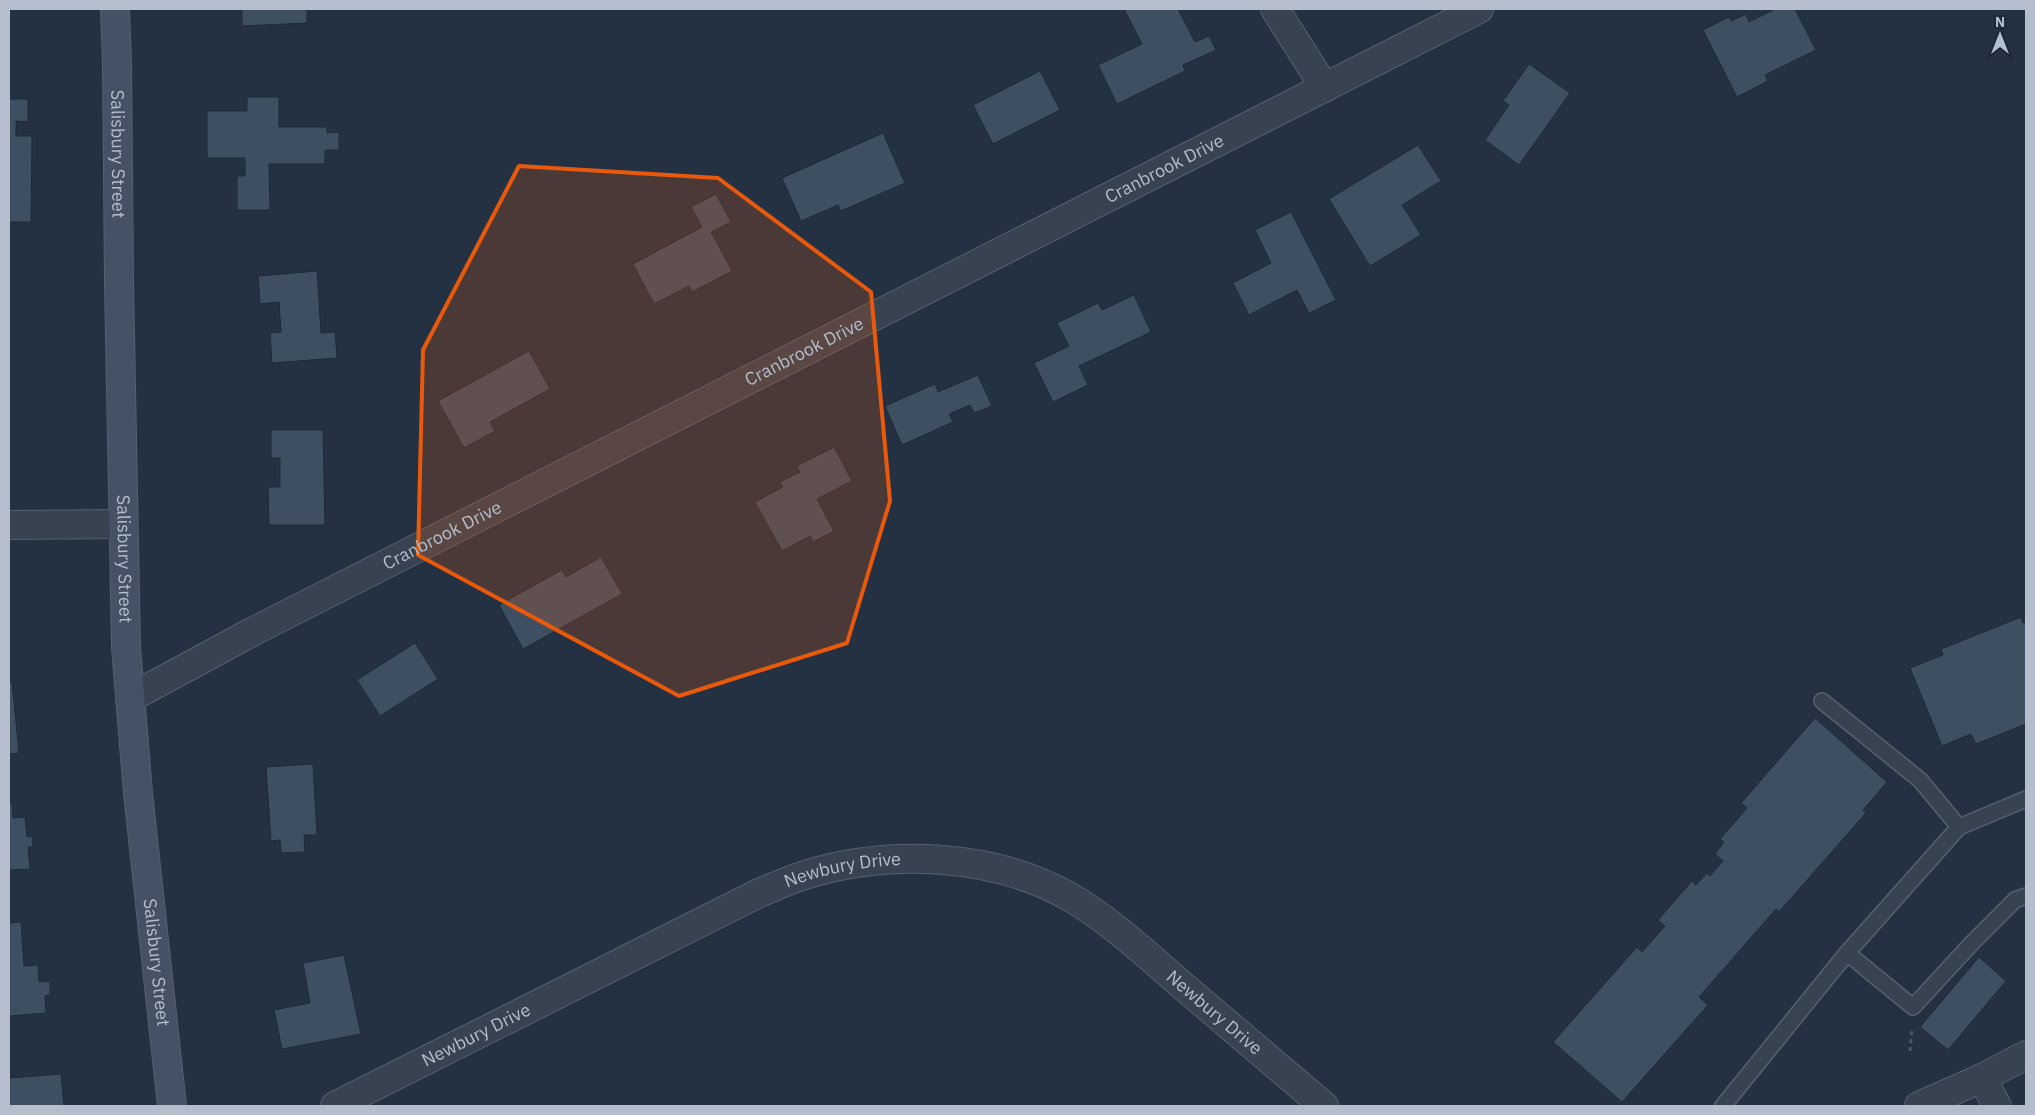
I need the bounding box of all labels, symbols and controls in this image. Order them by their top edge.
north arrow [1975,10,2025,60]
text: N [1995,13,2005,31]
street label: Salisbury Street [106,90,130,218]
street label: Cranbrook Drive [1101,128,1228,208]
street label: Cranbrook Drive [741,311,867,391]
street label: Salisbury Street [112,494,138,623]
street label: Cranbrook Drive [379,495,505,575]
street label: Newbury Drive [781,847,902,893]
street label: Salisbury Street [139,897,175,1027]
street label: Newbury Drive [1162,965,1267,1060]
street label: Newbury Drive [418,998,534,1072]

